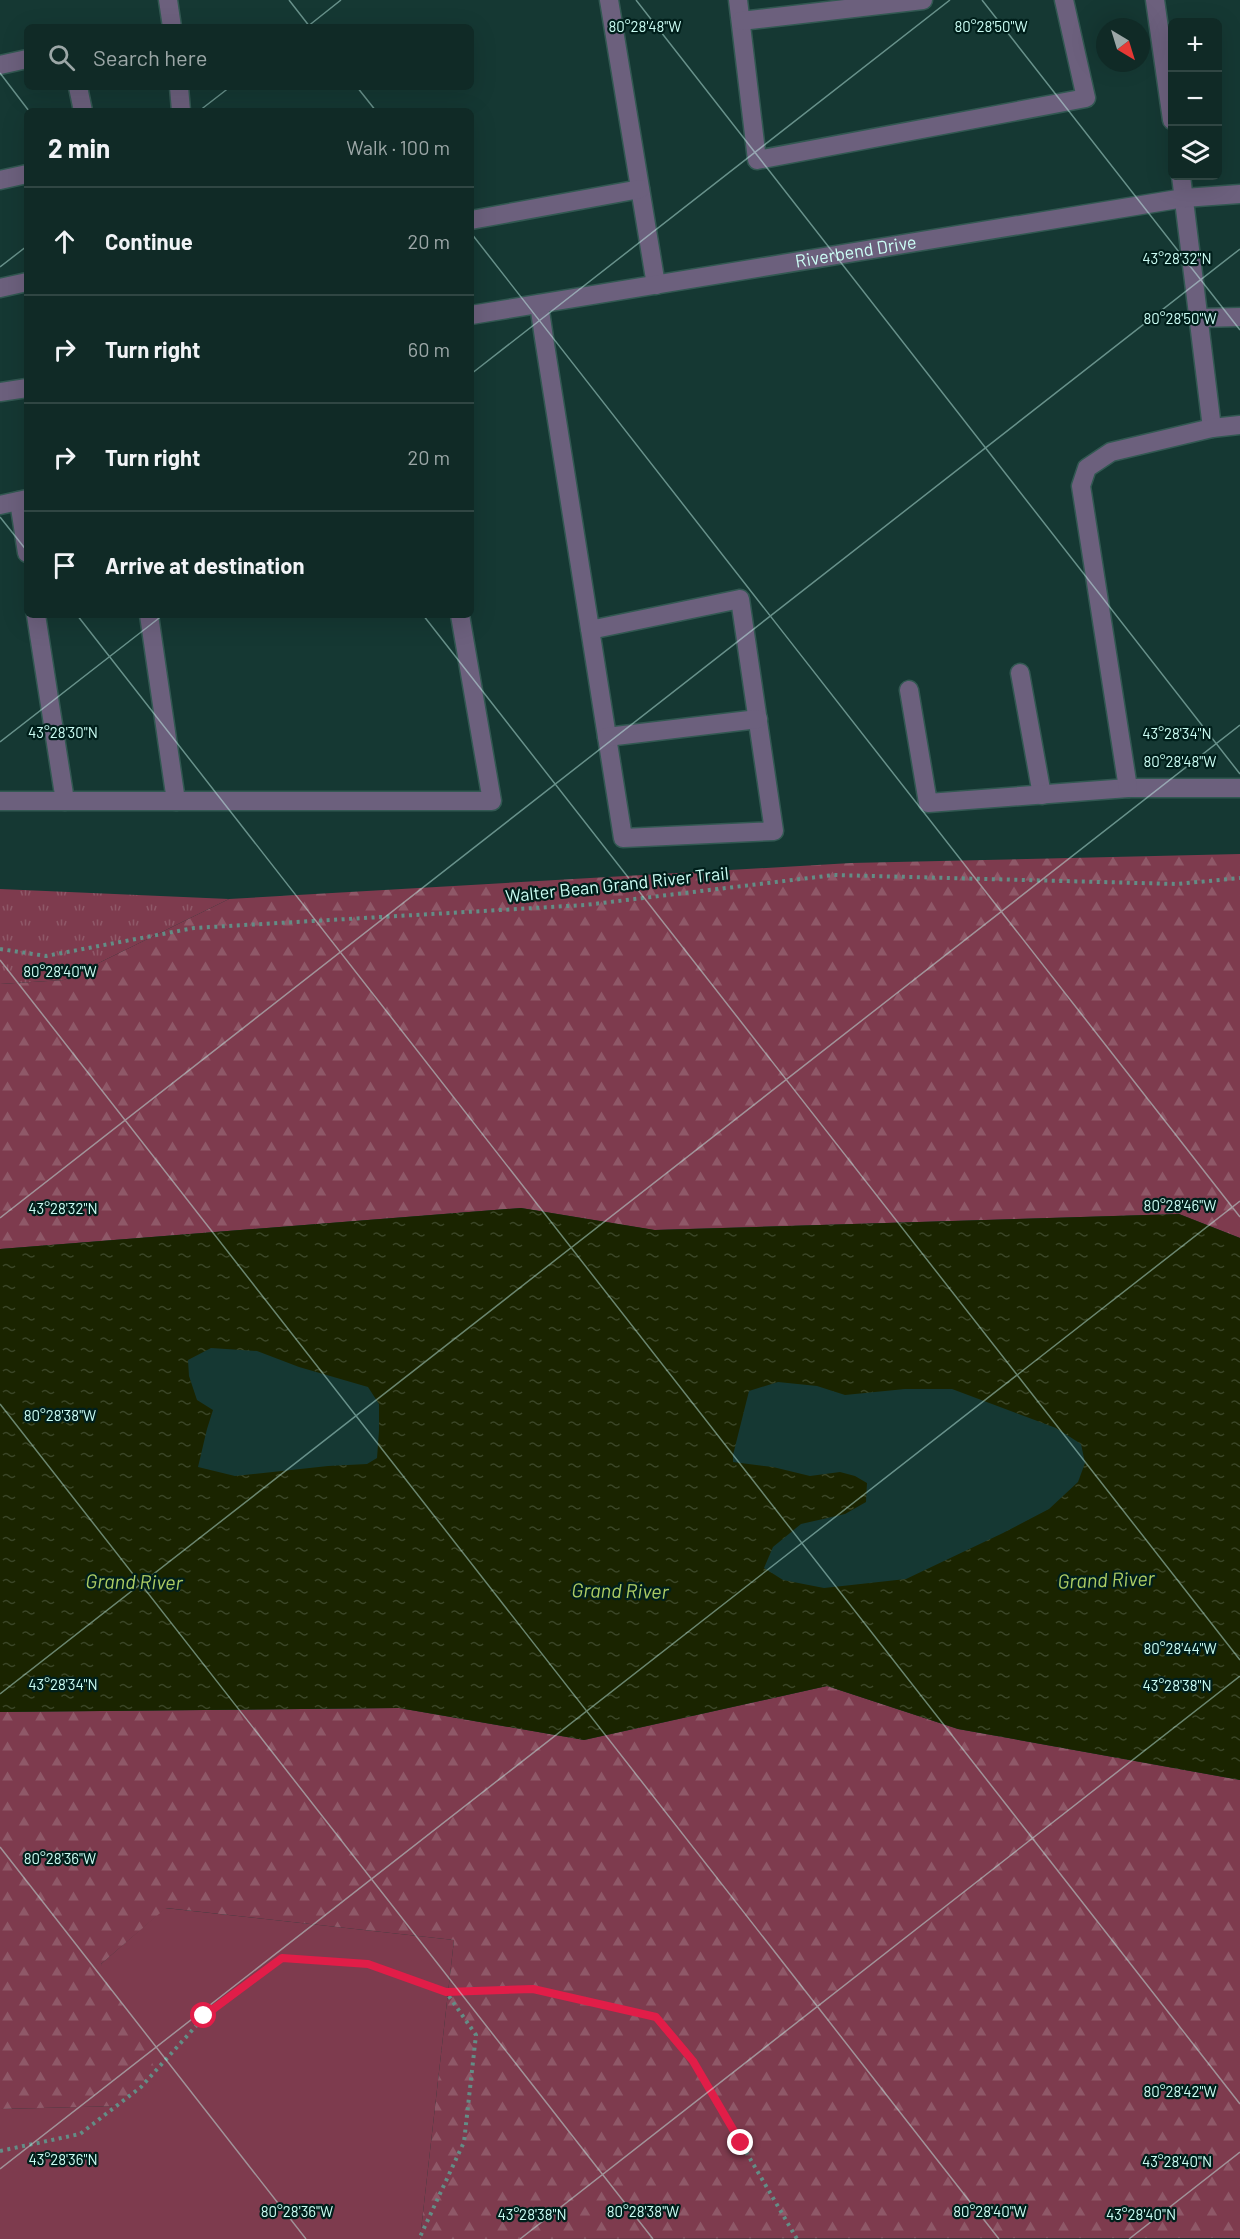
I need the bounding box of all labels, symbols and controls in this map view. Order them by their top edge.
text: 80°28'48"W [609,17,681,35]
text: 80°28'50"W [954,17,1028,35]
north arrow [1096,18,1150,72]
map controls [1168,18,1222,180]
button: + [1168,18,1222,72]
search box [24,24,474,90]
icon: search [45,41,78,74]
text: Search here [93,44,207,70]
button: − [1168,72,1222,126]
button: layers [1168,126,1222,180]
text: 2 min [48,132,110,163]
text: Walk · 100 m [346,135,450,159]
icon: ahead [48,225,81,258]
text: Continue [105,228,193,254]
text: 20 m [407,229,450,253]
street label: Riverbend Drive [793,230,918,272]
text: 43°28'32"N [1142,249,1212,267]
text: 80°28'50"W [1143,309,1217,327]
icon: right [48,333,81,366]
text: Turn right [105,336,200,362]
text: 60 m [408,337,450,361]
icon: right [48,441,81,474]
text: Turn right [105,444,200,470]
text: 20 m [407,445,450,469]
icon: arrive [48,549,81,582]
text: Arrive at destination [105,552,304,578]
text: 43°28'30"N [28,723,98,741]
text: 43°28'34"N [1142,724,1212,742]
text: 80°28'48"W [1144,752,1216,770]
street label: Walter Bean Grand River Trail [504,861,730,907]
text: 80°28'40"W [23,962,97,980]
text: 80°28'46"W [1144,1196,1216,1214]
text: 43°28'32"N [28,1199,98,1217]
text: 80°28'38"W [24,1406,96,1424]
water label: Grand River [1057,1565,1156,1593]
water label: Grand River [85,1568,184,1594]
water label: Grand River [571,1577,670,1603]
text: 80°28'44"W [1143,1639,1217,1657]
text: 43°28'34"N [28,1675,98,1693]
text: 43°28'38"N [1142,1676,1212,1694]
text: 80°28'36"W [24,1849,96,1867]
route start [190,2002,216,2028]
text: 80°28'42"W [1143,2082,1217,2100]
route end [727,2129,753,2155]
text: 43°28'36"N [28,2150,98,2168]
text: 43°28'40"N [1142,2152,1212,2170]
text: 80°28'36"W [261,2202,333,2220]
text: 80°28'38"W [607,2202,679,2220]
text: 80°28'40"W [953,2202,1027,2220]
text: 43°28'38"N [497,2205,567,2223]
text: 43°28'40"N [1106,2205,1176,2223]

